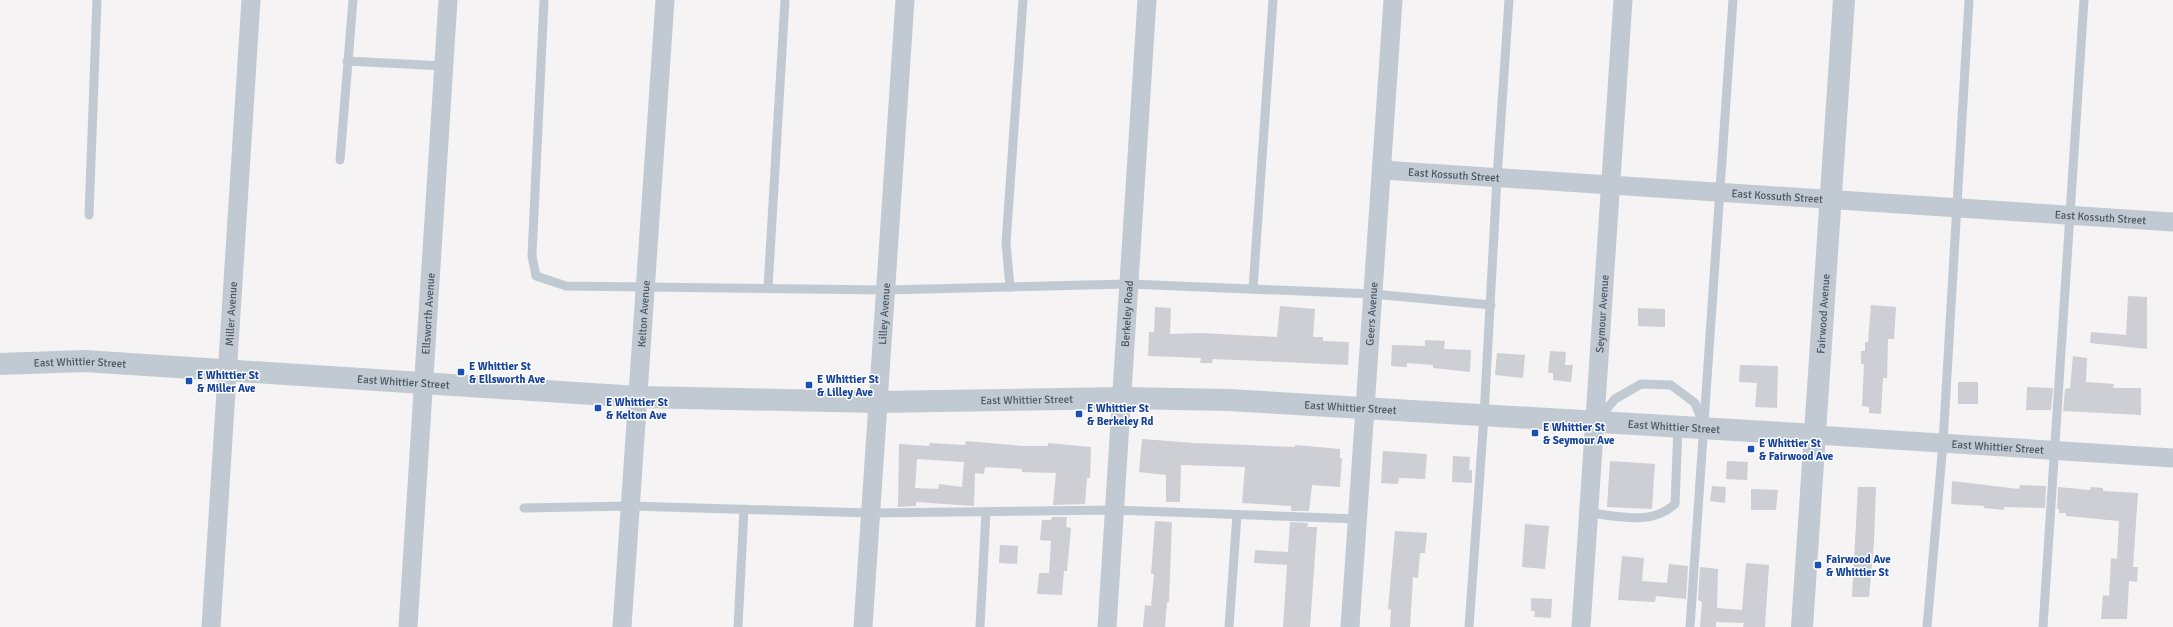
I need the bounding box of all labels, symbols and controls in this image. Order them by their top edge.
street label: East Kossuth Street [1408,165,1500,184]
street label: East Kossuth Street [1731,186,1823,205]
street label: East Kossuth Street [2054,208,2147,227]
street label: Ellsworth Avenue [419,272,437,355]
street label: Fairwood Avenue [1814,273,1832,354]
street label: Seymour Avenue [1593,274,1611,353]
street label: Kelton Avenue [635,280,652,348]
street label: Berkeley Road [1118,280,1136,347]
street label: Miller Avenue [222,281,240,346]
street label: Geers Avenue [1363,281,1380,346]
street label: Lilley Avenue [875,282,893,345]
street label: East Whittier Street [33,354,127,370]
place label: E Whittier St & Ellsworth Ave [469,360,546,386]
marker: E Whittier St & Ellsworth Ave [456,367,466,377]
place label: E Whittier St & Miller Ave [197,369,259,395]
street label: East Whittier Street [357,372,450,391]
place label: E Whittier St & Lilley Ave [817,373,879,399]
marker: E Whittier St & Miller Ave [184,376,194,386]
marker: E Whittier St & Lilley Ave [804,380,814,390]
street label: East Whittier Street [980,392,1073,407]
place label: E Whittier St & Kelton Ave [606,396,668,422]
street label: East Whittier Street [1304,398,1397,416]
place label: E Whittier St & Berkeley Rd [1087,402,1153,428]
marker: E Whittier St & Kelton Ave [593,403,603,413]
marker: E Whittier St & Berkeley Rd [1074,409,1084,419]
street label: East Whittier Street [1627,417,1721,436]
place label: E Whittier St & Seymour Ave [1543,421,1615,447]
marker: E Whittier St & Seymour Ave [1530,428,1540,438]
place label: E Whittier St & Fairwood Ave [1759,437,1834,463]
street label: East Whittier Street [1951,437,2044,456]
marker: E Whittier St & Fairwood Ave [1746,444,1756,454]
place label: Fairwood Ave & Whittier St [1826,553,1891,579]
marker: Fairwood Ave & Whittier St [1813,560,1823,570]

